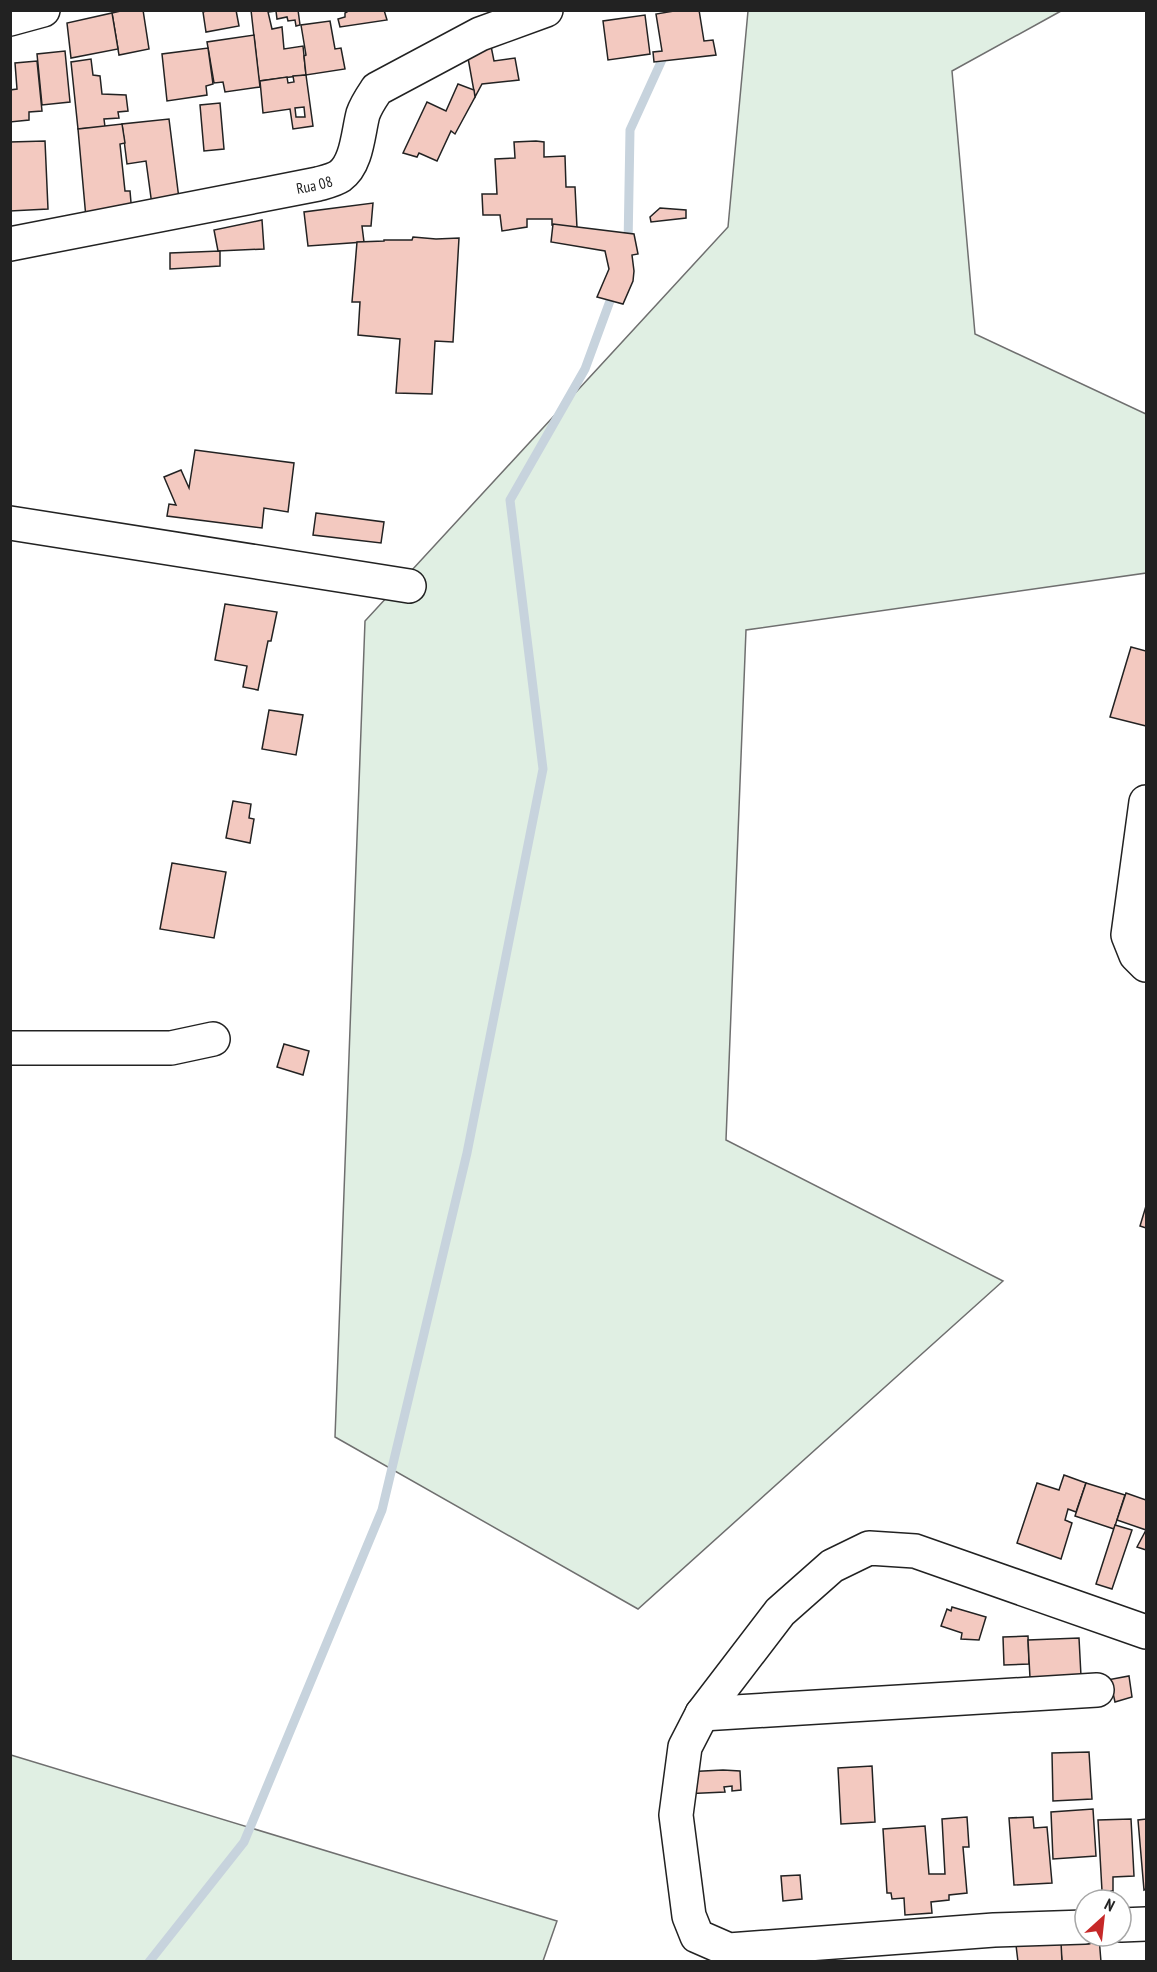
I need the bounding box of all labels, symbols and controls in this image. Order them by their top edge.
street label: Rua 08 [295,171,335,198]
north arrow [1073,1888,1133,1948]
text: N [1101,1894,1118,1916]

